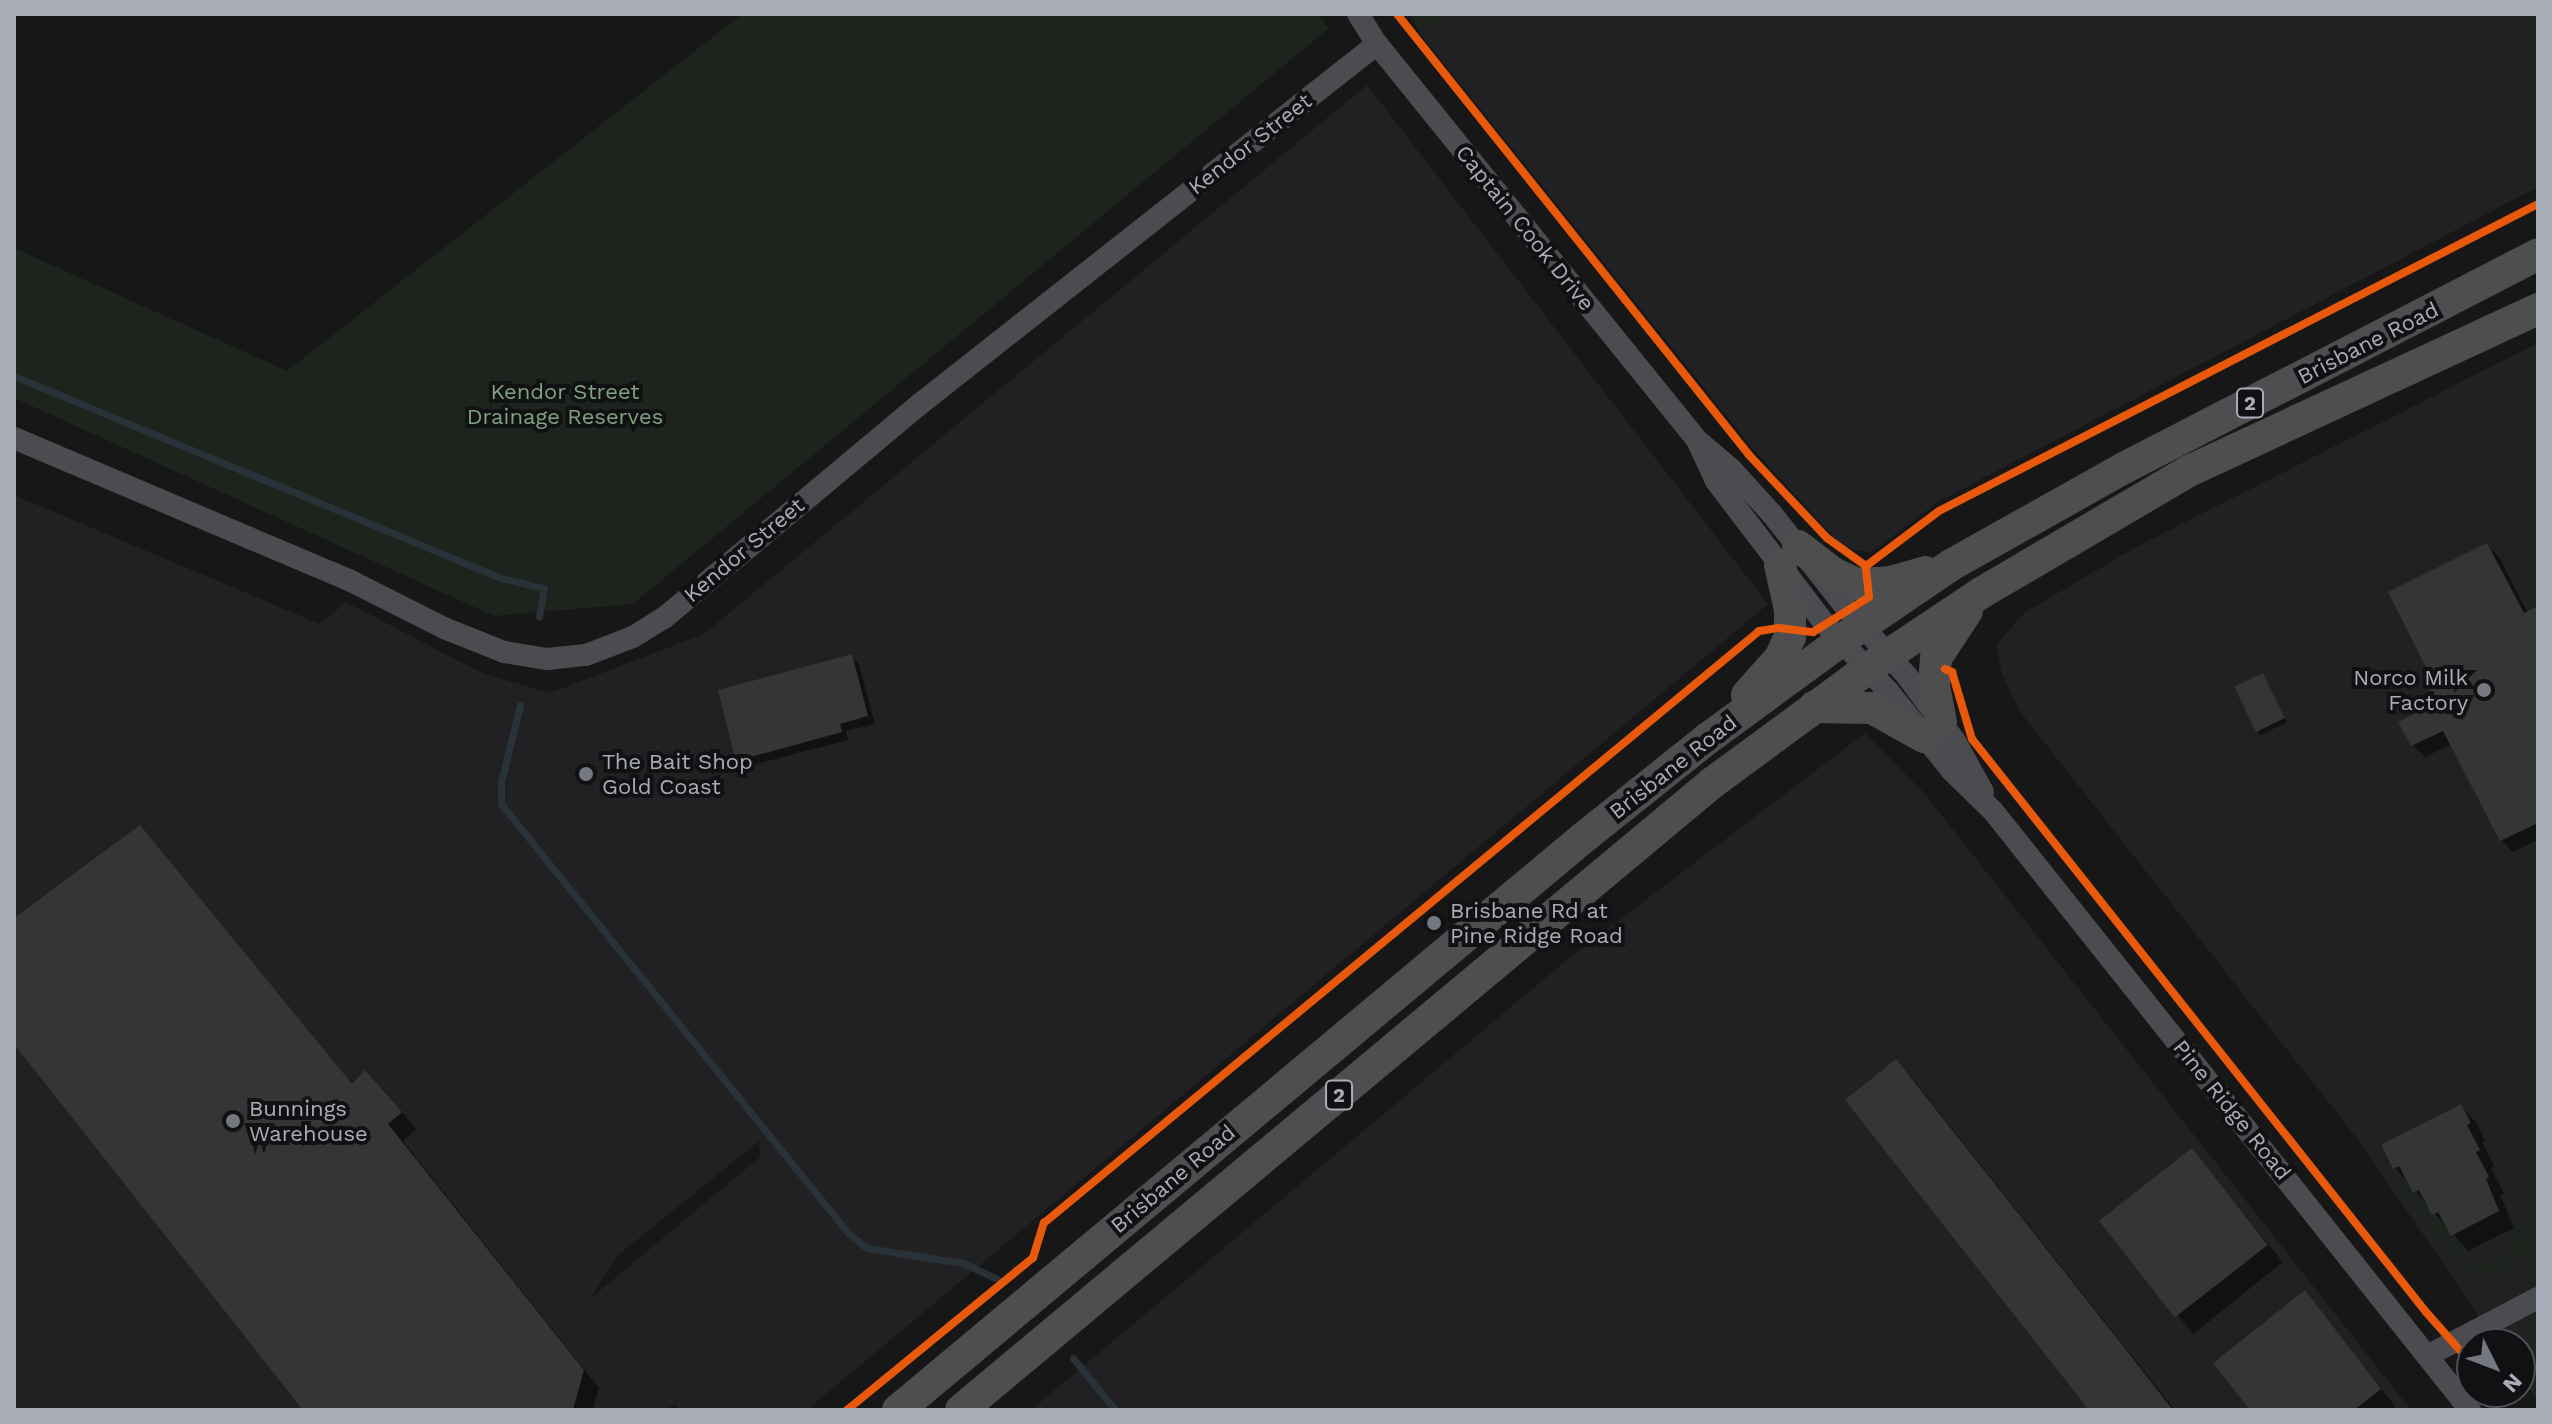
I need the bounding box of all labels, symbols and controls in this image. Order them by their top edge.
street label: Kendor Street [1183,88,1317,200]
street label: Captain Cook Drive [1450,140,1600,316]
street label: Brisbane Road [2293,296,2443,390]
park label: Kendor Street Drainage Reserves [467,378,663,430]
road number: 2 [2236,387,2264,419]
street label: Kendor Street [678,492,810,608]
place label: Norco Milk Factory [2353,664,2468,716]
marker: Norco Milk Factory [2475,681,2493,699]
street label: Brisbane Road [1604,709,1742,825]
place label: The Bait Shop Gold Coast [602,748,753,800]
marker: The Bait Shop Gold Coast [577,765,595,783]
place label: Brisbane Rd at Pine Ridge Road [1450,897,1623,948]
marker: Brisbane Rd at Pine Ridge Road [1425,914,1443,932]
street label: Pine Ridge Road [2167,1035,2297,1185]
road number: 2 [1325,1079,1353,1111]
place label: Bunnings Warehouse [249,1095,368,1146]
marker: Bunnings Warehouse [224,1112,242,1130]
street label: Brisbane Road [1105,1119,1241,1239]
north arrow [2456,1328,2536,1408]
text: N [2498,1369,2527,1397]

